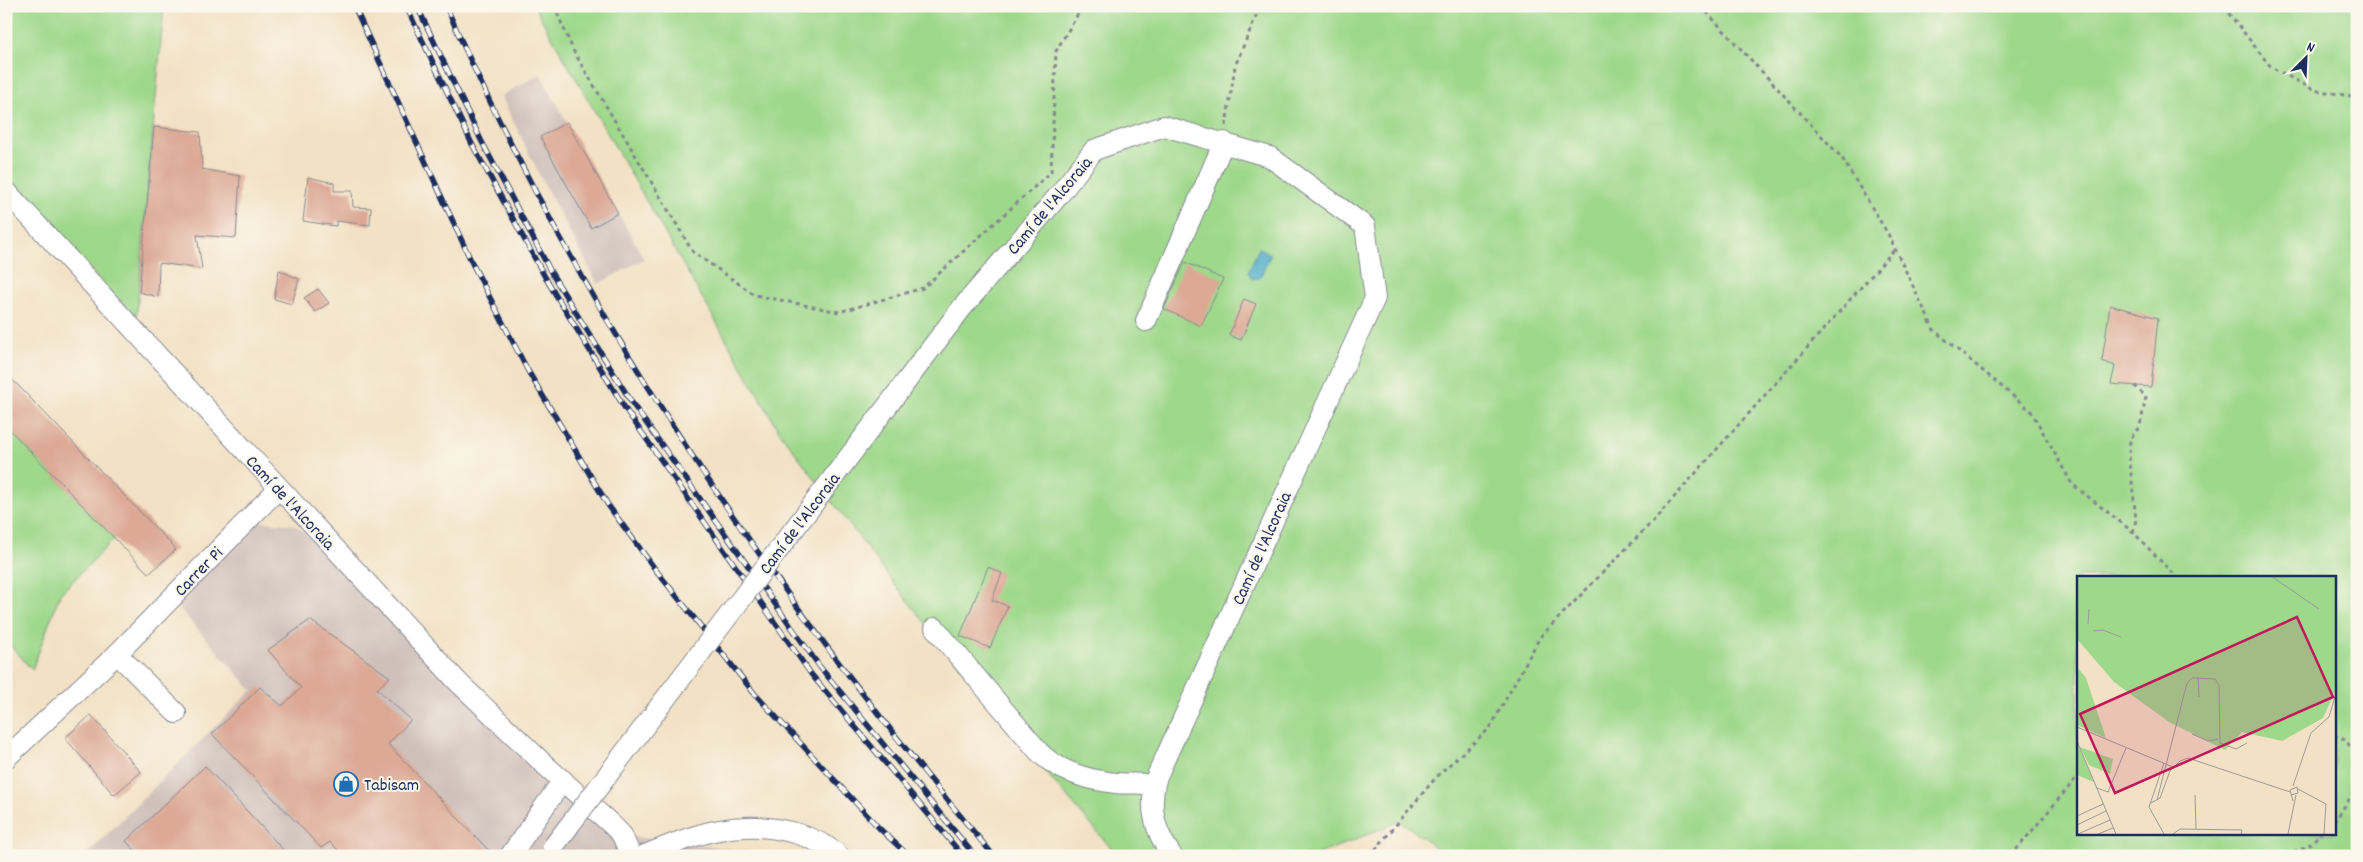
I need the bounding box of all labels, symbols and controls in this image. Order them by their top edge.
north arrow [2280,32,2330,82]
text: N [2303,37,2318,59]
street label: Camí de l'Alcoraia [1002,152,1100,261]
street label: Camí de l'Alcoraia [239,451,340,557]
street label: Camí de l'Alcoraia [754,468,848,581]
street label: Camí de l'Alcoraia [1227,488,1300,610]
street label: Carrer Pi [170,542,230,603]
inset map [2077,576,2336,834]
shop icon: Tabisam [333,771,359,797]
place label: Tabisam [364,774,419,799]

